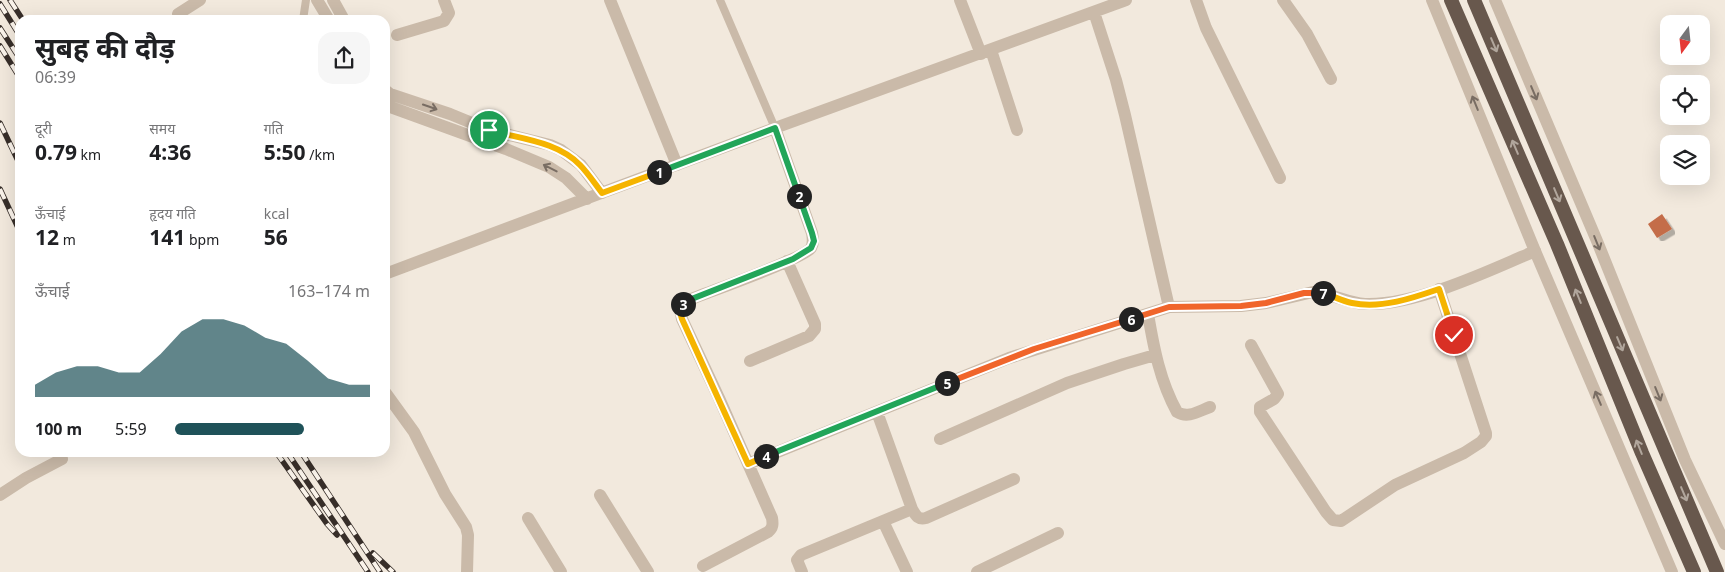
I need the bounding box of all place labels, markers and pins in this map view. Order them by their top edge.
pin [468,109,510,151]
pin: 1 [646,160,672,184]
pin: 2 [786,184,812,208]
pin: 7 [1310,280,1336,306]
pin: 3 [670,292,696,316]
pin: 6 [1118,306,1144,332]
pin [1433,314,1475,356]
pin: 5 [934,370,960,396]
pin: 4 [754,444,778,468]

